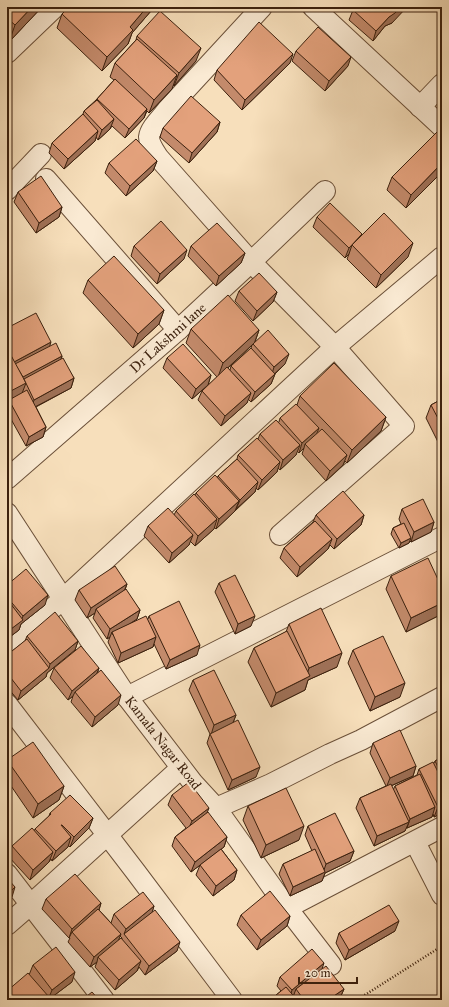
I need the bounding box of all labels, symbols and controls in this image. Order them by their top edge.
street label: Dr Lakshmi lane [126,299,210,377]
street label: Kamala Nagar Road [121,693,205,793]
scale bar [299,959,357,985]
text: 20 m [305,966,331,980]

